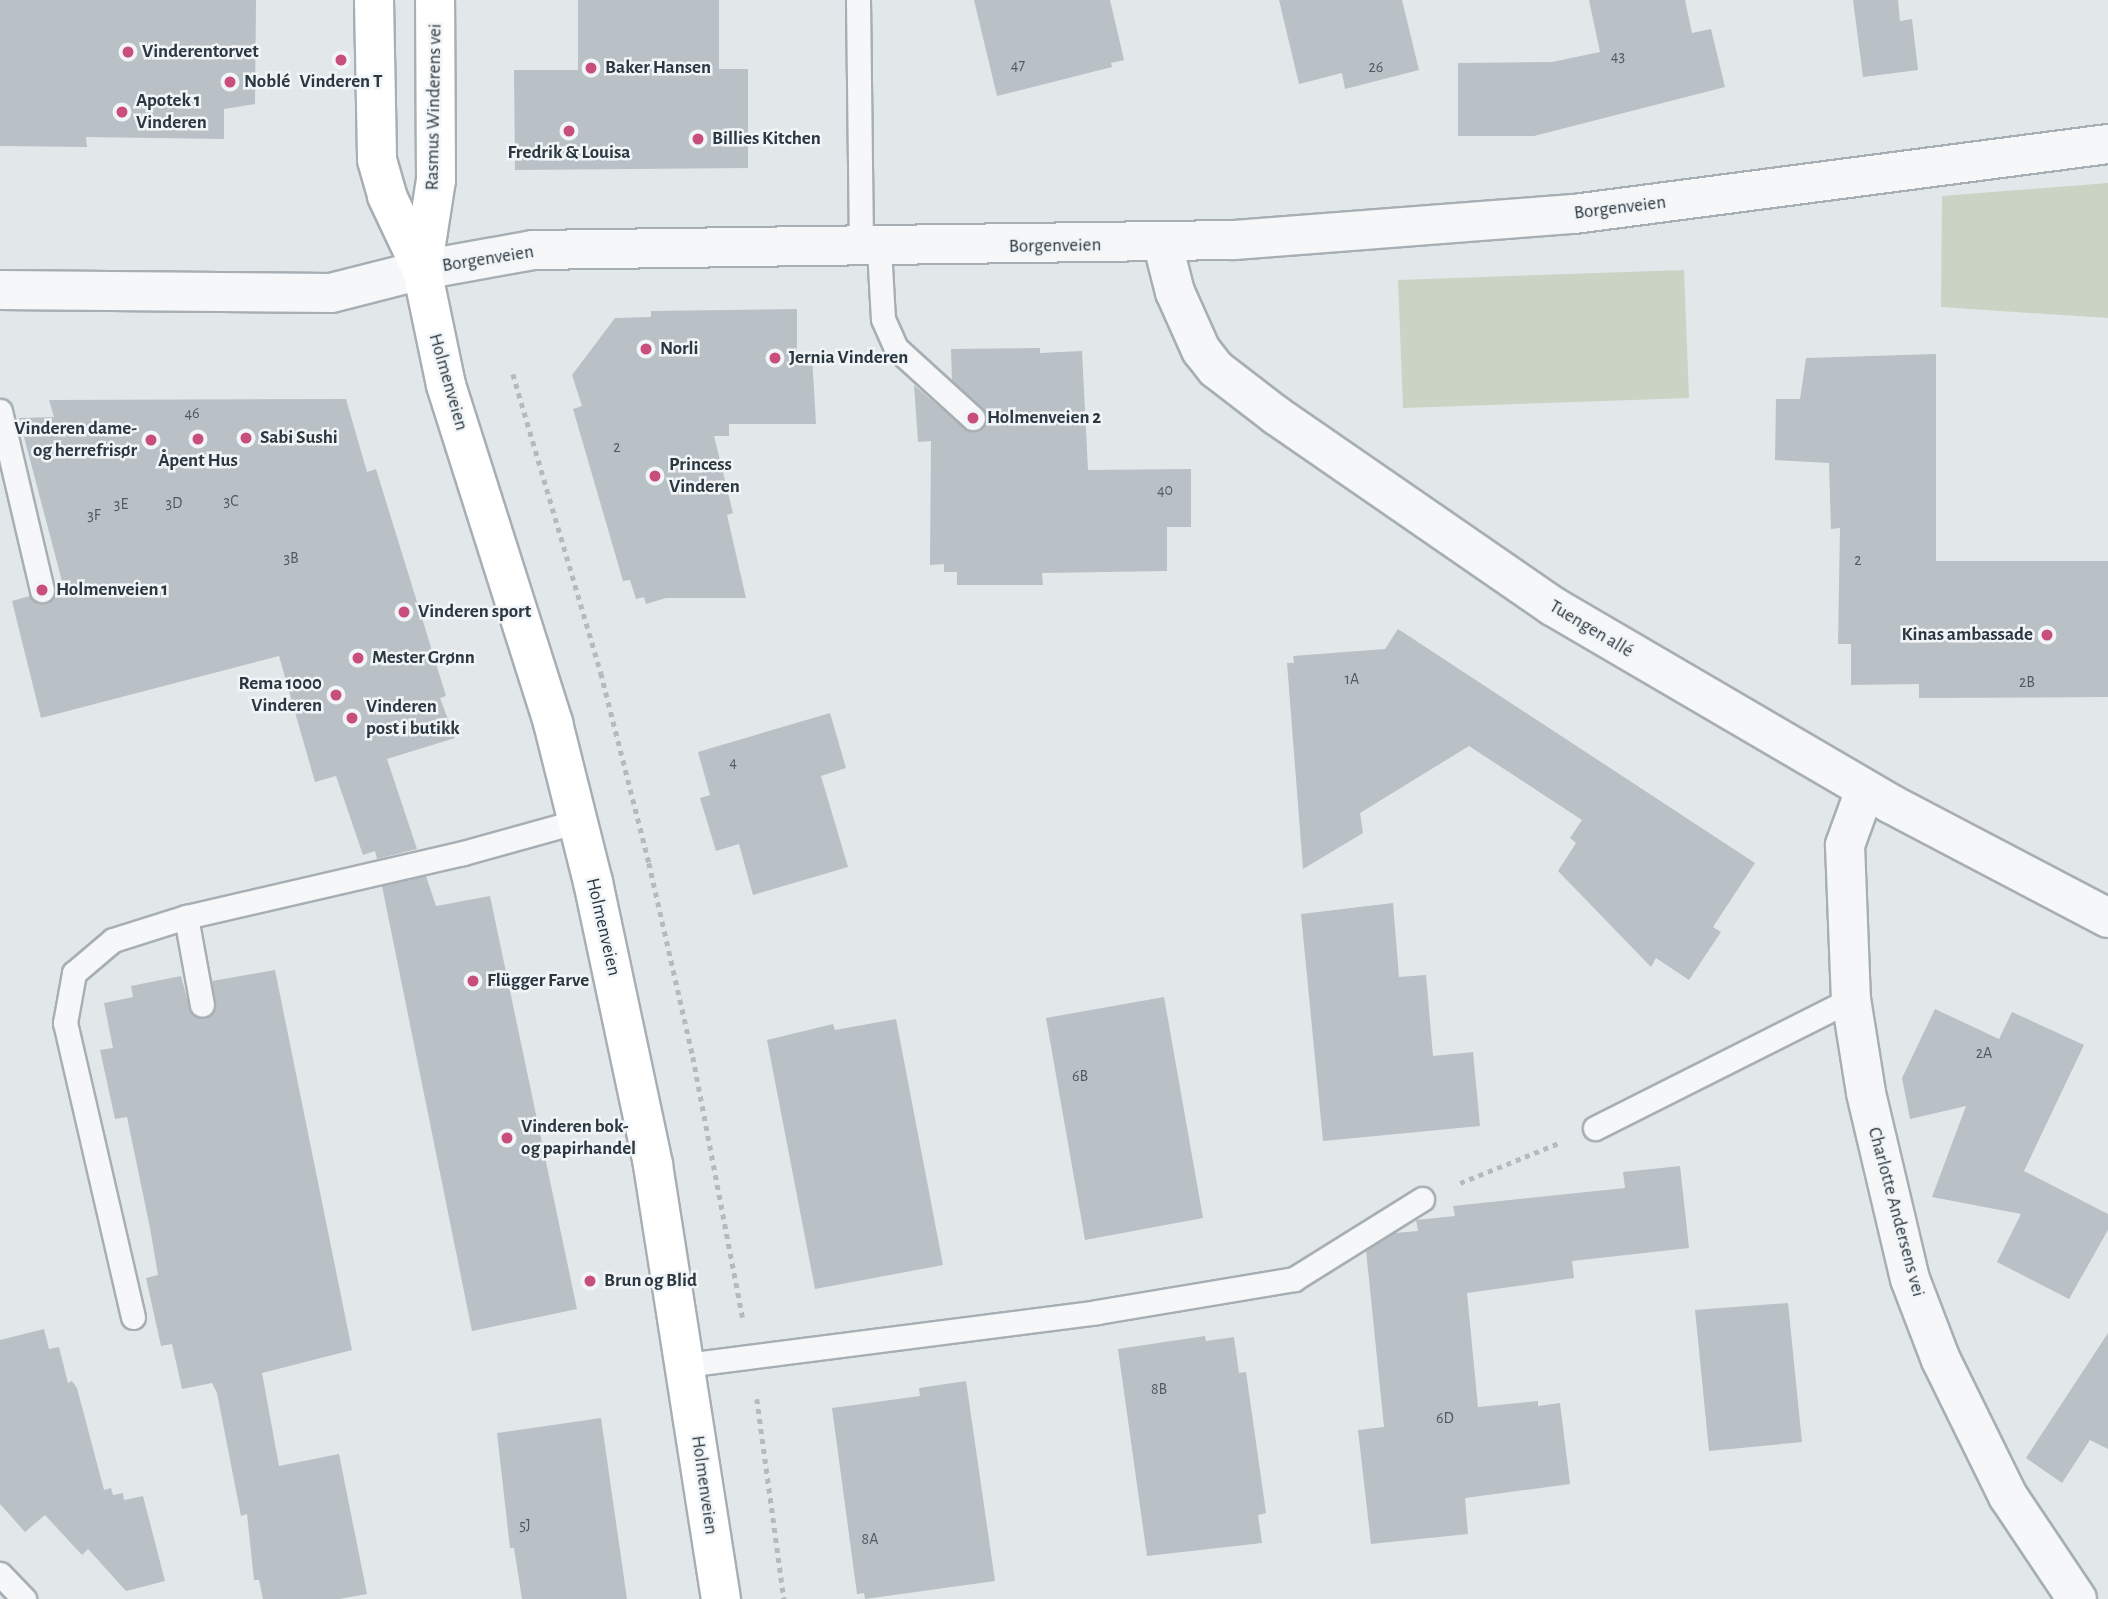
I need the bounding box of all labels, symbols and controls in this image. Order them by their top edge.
street label: Rasmus Winderens vei [421,23,447,191]
place label: Vinderentorvet [142,41,259,63]
marker: Vinderentorvet [120,44,136,60]
house number: 43 [1611,46,1625,66]
marker: Vinderen T [333,52,349,68]
house number: 47 [1011,55,1025,75]
place label: Baker Hansen [605,57,711,79]
house number: 26 [1369,57,1383,77]
marker: Baker Hansen [583,60,599,76]
place label: Noblé [244,71,290,93]
place label: Vinderen T [299,71,383,93]
marker: Noblé [222,74,238,90]
place label: Apotek 1 Vinderen [136,90,207,134]
marker: Apotek 1 Vinderen [114,104,130,120]
marker: Fredrik & Louisa [561,123,577,139]
place label: Billies Kitchen [712,128,821,150]
marker: Billies Kitchen [690,131,706,147]
place label: Fredrik & Louisa [508,142,630,164]
street label: Borgenveien [1573,191,1667,225]
street label: Borgenveien [1009,234,1101,258]
street label: Borgenveien [441,241,535,277]
street label: Holmenveien [423,331,473,433]
place label: Norli [660,338,698,360]
marker: Norli [638,341,654,357]
place label: Jernia Vinderen [789,347,908,369]
marker: Jernia Vinderen [767,350,783,366]
house number: 46 [184,403,200,423]
place label: Holmenveien 2 [987,407,1101,429]
marker: Holmenveien 2 [965,410,981,426]
place label: Vinderen dame- og herrefrisør [14,418,137,462]
place label: Sabi Sushi [260,427,338,449]
marker: Sabi Sushi [238,430,254,446]
marker: Åpent Hus [190,431,206,447]
marker: Vinderen dame- og herrefrisør [143,432,159,448]
house number: 2 [613,437,621,457]
place label: Åpent Hus [158,450,238,472]
place label: Princess Vinderen [669,454,740,498]
marker: Princess Vinderen [647,468,663,484]
house number: 40 [1157,480,1173,500]
house number: 3C [224,491,238,511]
house number: 3D [166,493,182,513]
house number: 3E [114,494,128,514]
house number: 3F [87,505,101,525]
house number: 3B [283,548,299,568]
house number: 2 [1854,550,1862,570]
place label: Holmenveien 1 [56,579,168,601]
marker: Holmenveien 1 [34,582,50,598]
street label: Tuengen allé [1545,595,1637,663]
place label: Vinderen sport [418,601,531,623]
marker: Vinderen sport [396,604,412,620]
place label: Kinas ambassade [1901,624,2033,646]
marker: Kinas ambassade [2039,627,2055,643]
place label: Mester Grønn [372,647,475,669]
marker: Mester Grønn [350,650,366,666]
house number: 1A [1345,669,1359,689]
house number: 2B [2019,672,2035,692]
place label: Rema 1000 Vinderen [239,673,322,717]
marker: Rema 1000 Vinderen [328,687,344,703]
place label: Vinderen post i butikk [366,696,460,740]
marker: Vinderen post i butikk [344,710,360,726]
house number: 4 [729,752,737,772]
street label: Holmenveien [581,876,625,978]
place label: Flügger Farve [487,970,589,992]
marker: Flügger Farve [465,973,481,989]
house number: 2A [1976,1043,1992,1063]
house number: 6B [1072,1066,1088,1086]
place label: Vinderen bok- og papirhandel [521,1116,636,1160]
street label: Charlotte Andersens vei [1862,1125,1930,1299]
marker: Vinderen bok- og papirhandel [499,1130,515,1146]
place label: Brun og Blid [604,1270,697,1292]
marker: Brun og Blid [582,1273,598,1289]
house number: 8B [1151,1379,1167,1399]
house number: 6D [1436,1408,1454,1428]
street label: Holmenveien [686,1434,722,1536]
house number: 5J [519,1515,531,1535]
house number: 8A [862,1529,878,1549]

